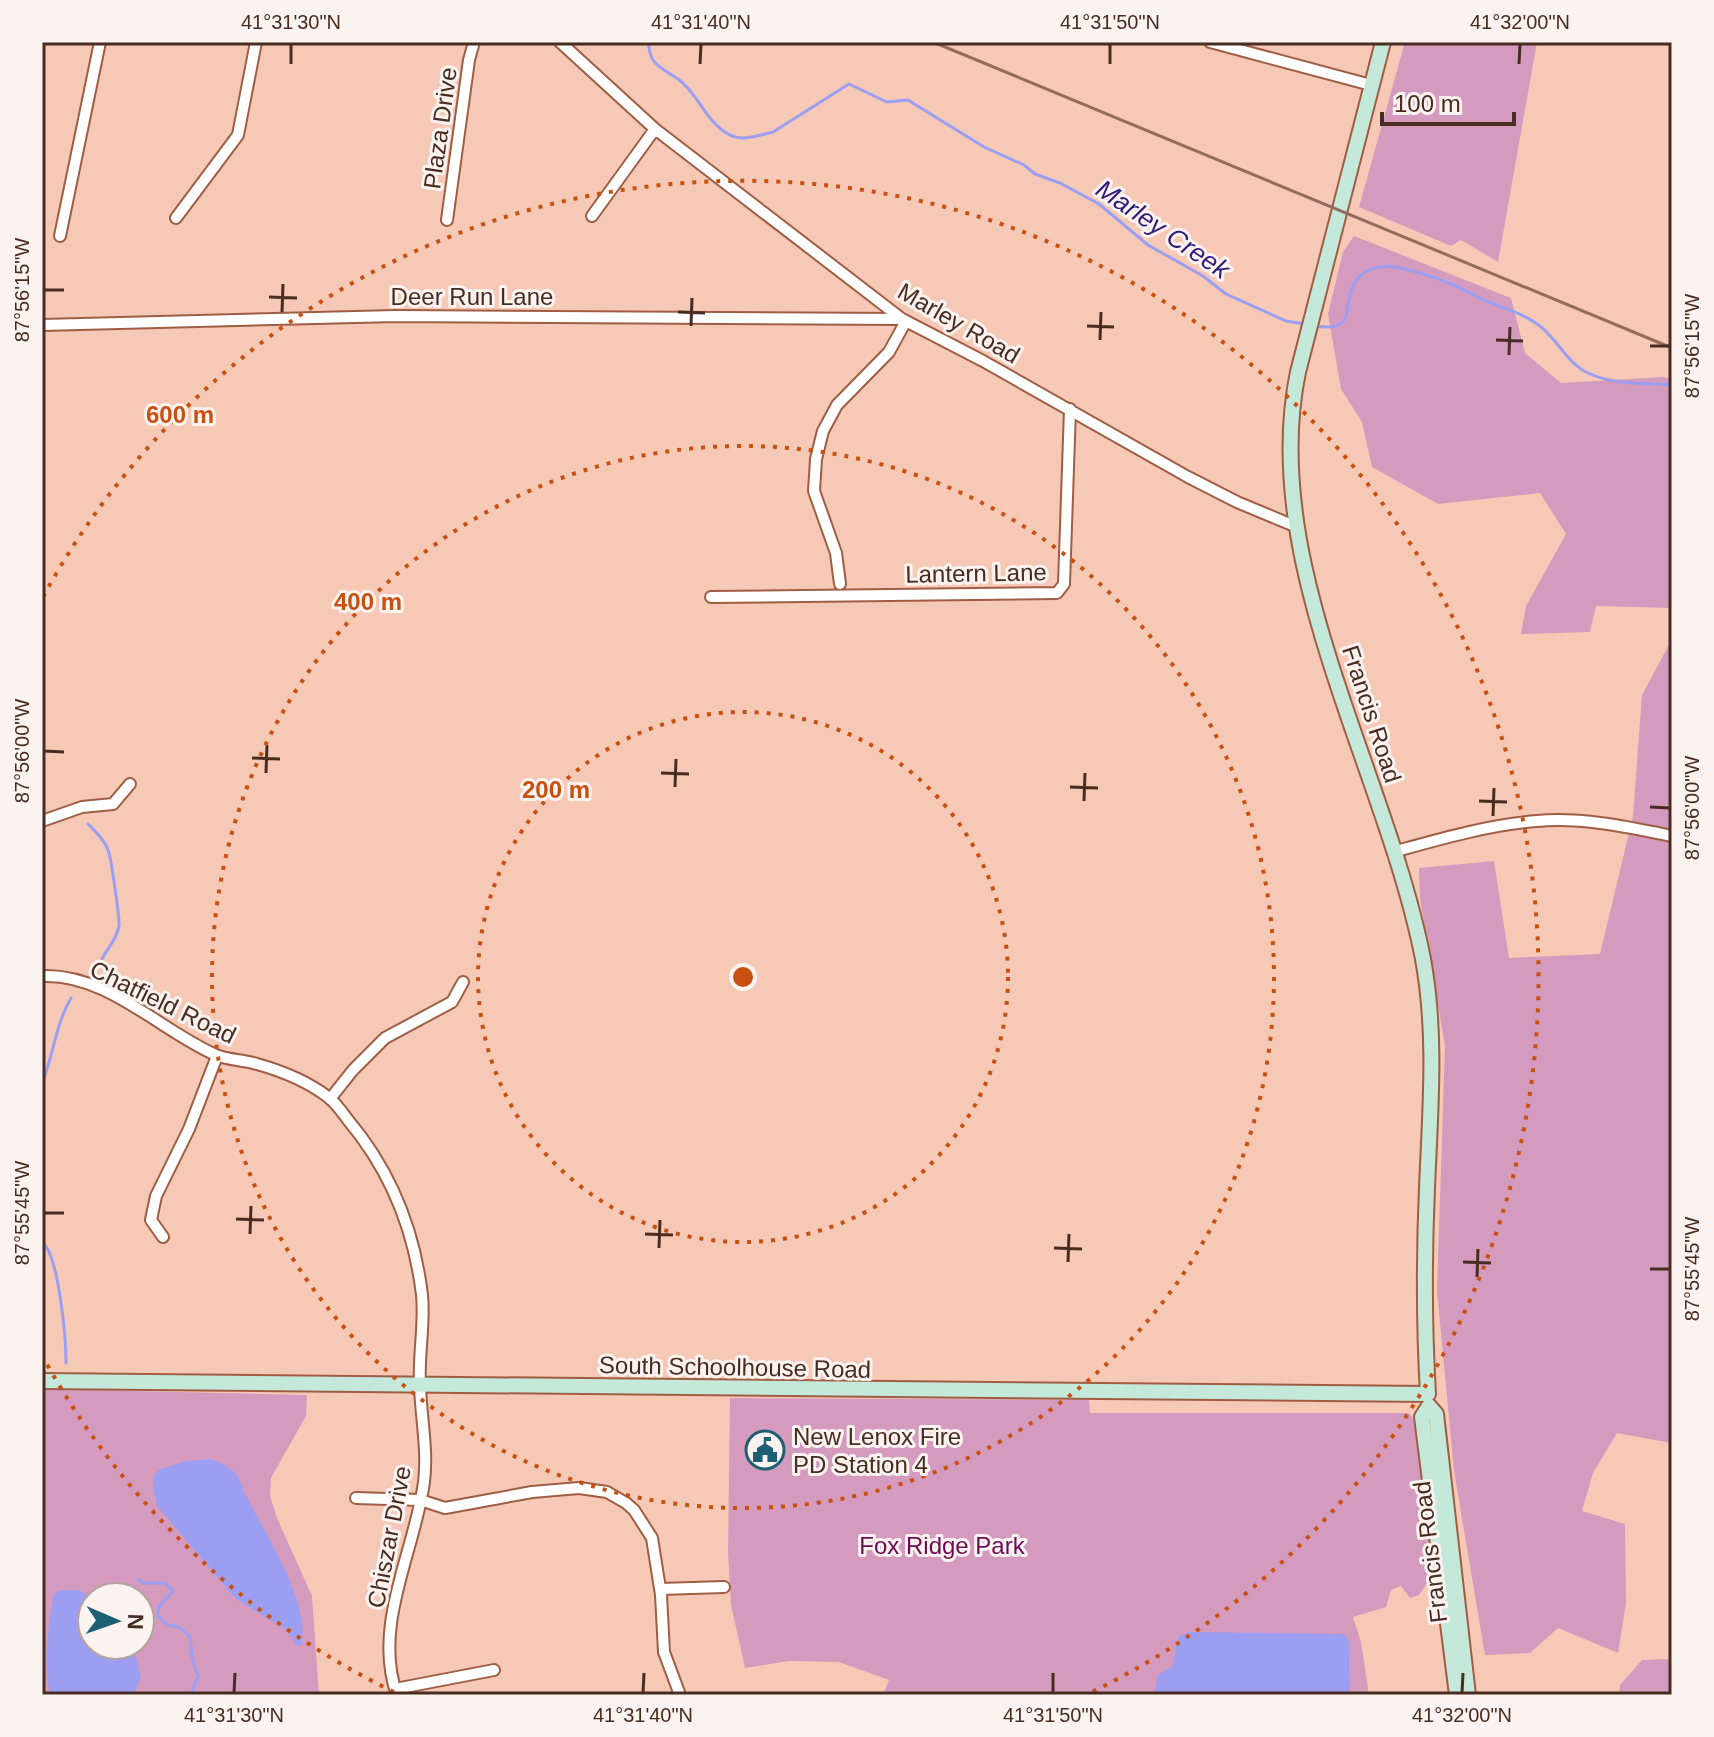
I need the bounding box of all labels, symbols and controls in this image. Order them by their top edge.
text: 41°31'30"N [241,11,341,33]
text: 41°31'40"N [651,11,751,33]
text: 41°31'50"N [1060,11,1160,33]
text: 41°32'00"N [1470,11,1570,33]
street label: Plaza Drive [418,65,462,191]
scale bar [1382,76,1514,126]
text: 100 m [1394,90,1461,117]
water label: Marley Creek [1091,173,1237,286]
text: 87°56'15"W [11,238,33,342]
street label: Marley Road [893,277,1025,369]
street label: Deer Run Lane [391,283,553,310]
text: 87°56'15"W [1681,294,1703,398]
text: 600 m [146,401,214,428]
street label: Lantern Lane [905,558,1047,588]
text: 400 m [334,588,402,615]
street label: Francis Road [1337,642,1407,786]
text: 87°56'00"W [11,699,33,803]
text: 87°56'00"W [1681,756,1703,860]
text: 200 m [522,776,590,803]
street label: Chatfield Road [86,955,240,1049]
centre of rings [729,963,757,991]
text: 87°55'45"W [11,1161,33,1265]
text: 87°55'45"W [1681,1217,1703,1321]
street label: South Schoolhouse Road [599,1351,871,1383]
place label: New Lenox Fire PD Station 4 [793,1423,961,1478]
public building icon: New Lenox Fire PD Station 4 [744,1429,786,1471]
street label: Chiszar Drive [362,1464,416,1610]
street label: Francis Road [1408,1480,1452,1624]
park label: Fox Ridge Park [859,1532,1026,1559]
north arrow [76,1581,156,1661]
text: N [123,1613,148,1630]
text: 41°31'30"N [184,1704,284,1726]
text: 41°31'40"N [593,1704,693,1726]
text: 41°31'50"N [1003,1704,1103,1726]
text: 41°32'00"N [1412,1704,1512,1726]

